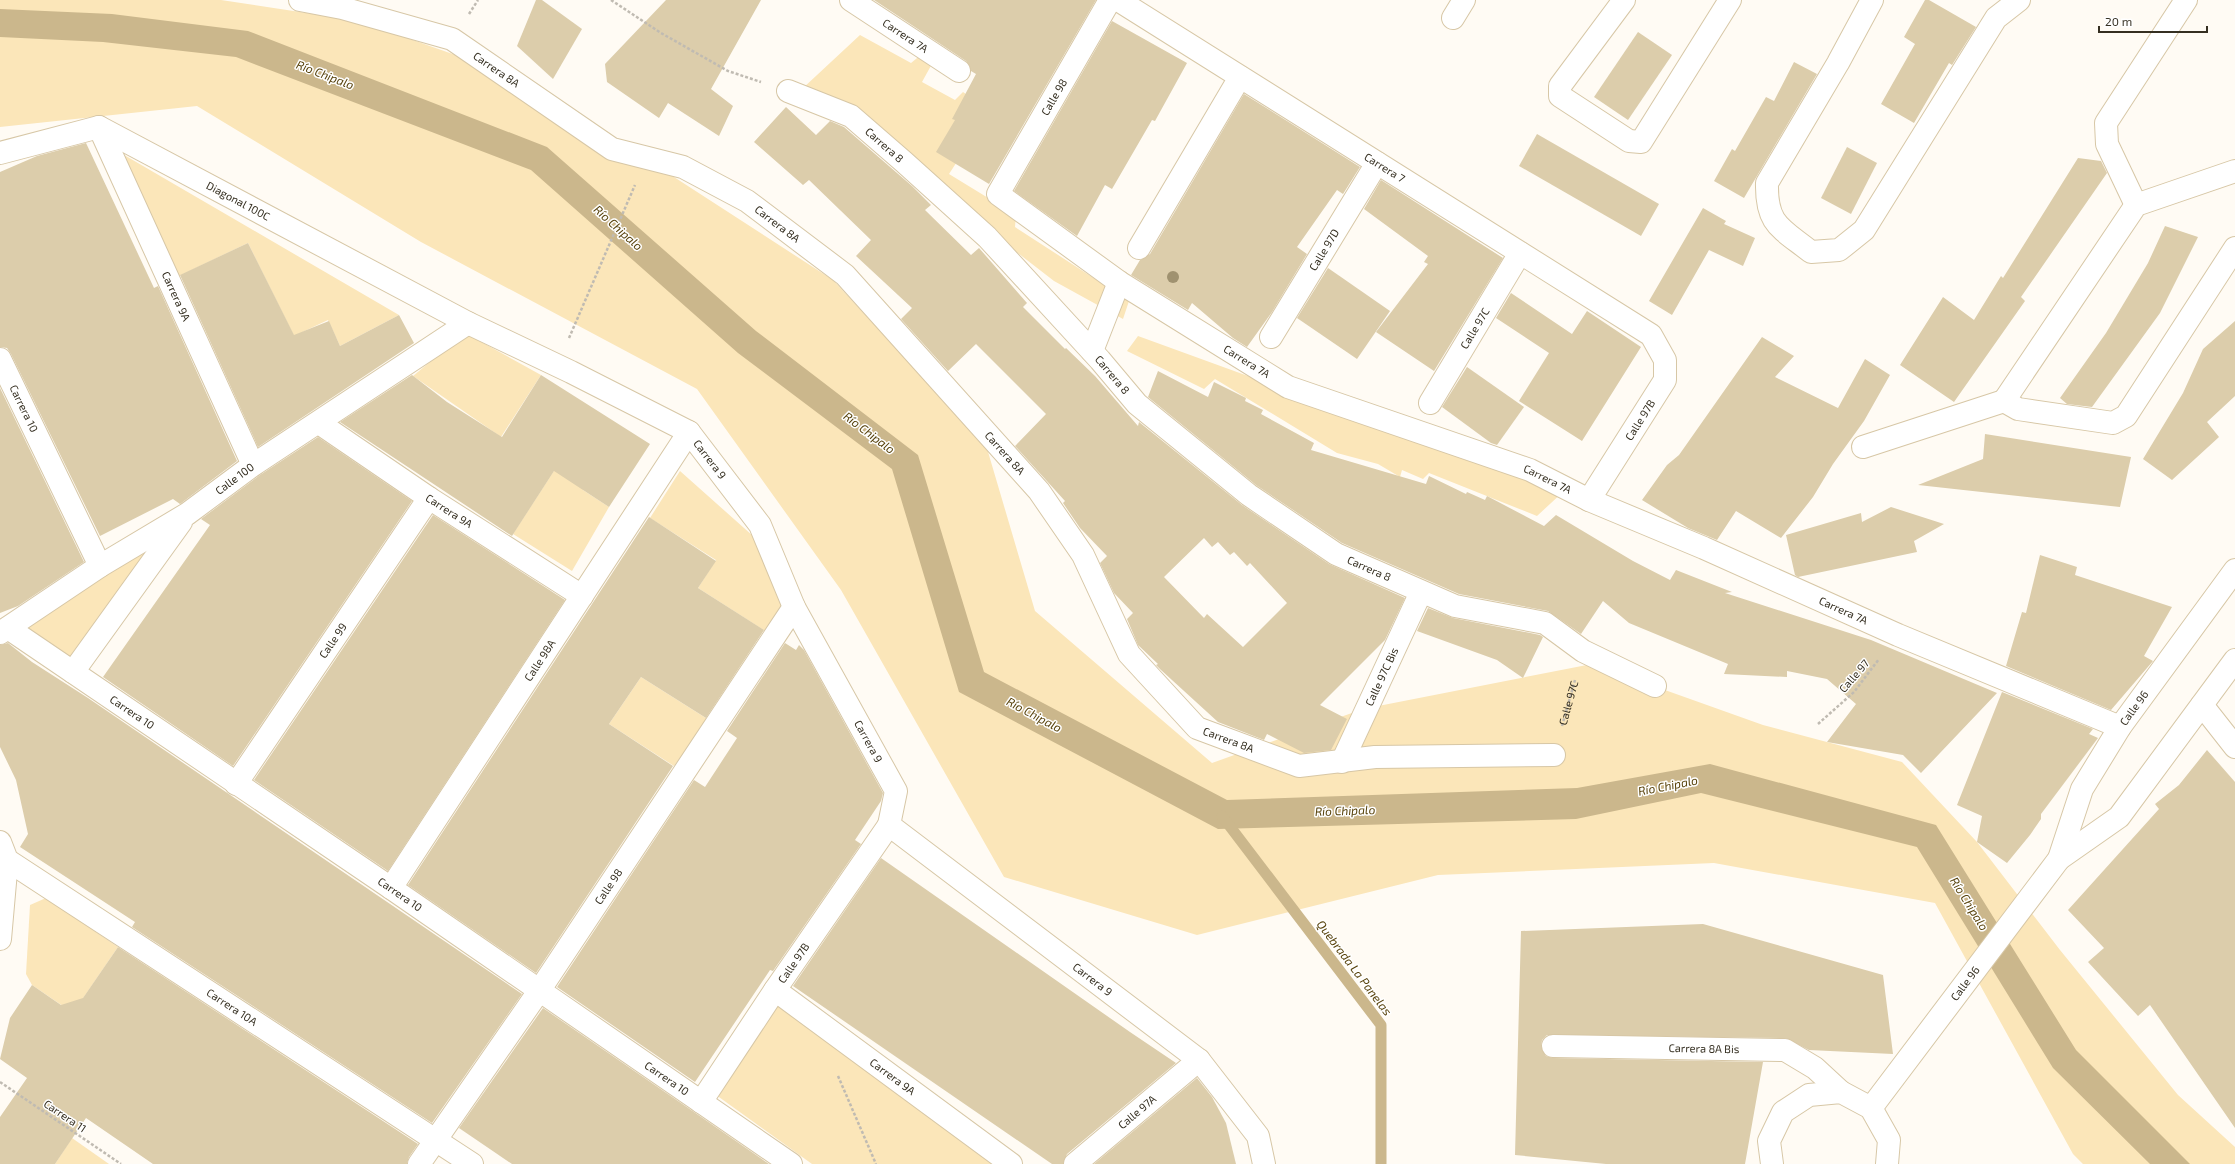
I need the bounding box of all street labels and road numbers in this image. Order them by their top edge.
street label: Carrera 7A [880,16,931,55]
street label: Carrera 8A [471,49,523,90]
street label: Calle 98 [1038,76,1069,117]
street label: Carrera 8 [863,124,907,165]
street label: Carrera 7 [1362,150,1408,185]
street label: Diagonal 100C [204,178,273,223]
street label: Carrera 8A [752,202,803,245]
street label: Calle 97D [1306,226,1341,273]
street label: Carrera 9A [160,269,194,323]
street label: Calle 97C [1457,305,1492,351]
street label: Carrera 7A [1221,342,1273,380]
street label: Carrera 8 [1093,352,1133,396]
street label: Carrera 10 [7,383,41,434]
street label: Calle 97B [1622,397,1657,443]
street label: Carrera 8A [983,428,1028,477]
street label: Carrera 9 [691,437,729,481]
street label: Calle 100 [212,460,256,497]
street label: Carrera 7A [1522,461,1574,496]
street label: Carrera 9A [424,491,475,530]
street label: Carrera 8 [1345,553,1393,583]
street label: Carrera 7A [1817,593,1870,627]
street label: Calle 99 [316,620,349,660]
street label: Calle 98A [521,637,558,683]
street label: Calle 97C Bis [1362,645,1401,708]
street label: Calle 97 [1836,656,1872,695]
street label: Calle 97C [1556,679,1580,726]
street label: Calle 96 [2117,688,2151,728]
street label: Carrera 10 [108,692,157,732]
street label: Carrera 9 [852,718,886,764]
street label: Carrera 8A [1201,724,1256,755]
street label: Calle 98 [591,866,625,907]
street label: Carrera 10 [376,874,425,914]
street label: Calle 97B [775,940,812,985]
street label: Carrera 9 [1071,960,1115,998]
street label: Calle 96 [1947,963,1982,1003]
street label: Carrera 10A [204,985,260,1028]
street label: Carrera 8A Bis [1669,1041,1740,1055]
street label: Carrera 9A [868,1055,918,1097]
street label: Carrera 10 [642,1058,692,1098]
street label: Calle 97A [1115,1092,1159,1131]
street label: Carrera 11 [42,1097,89,1135]

